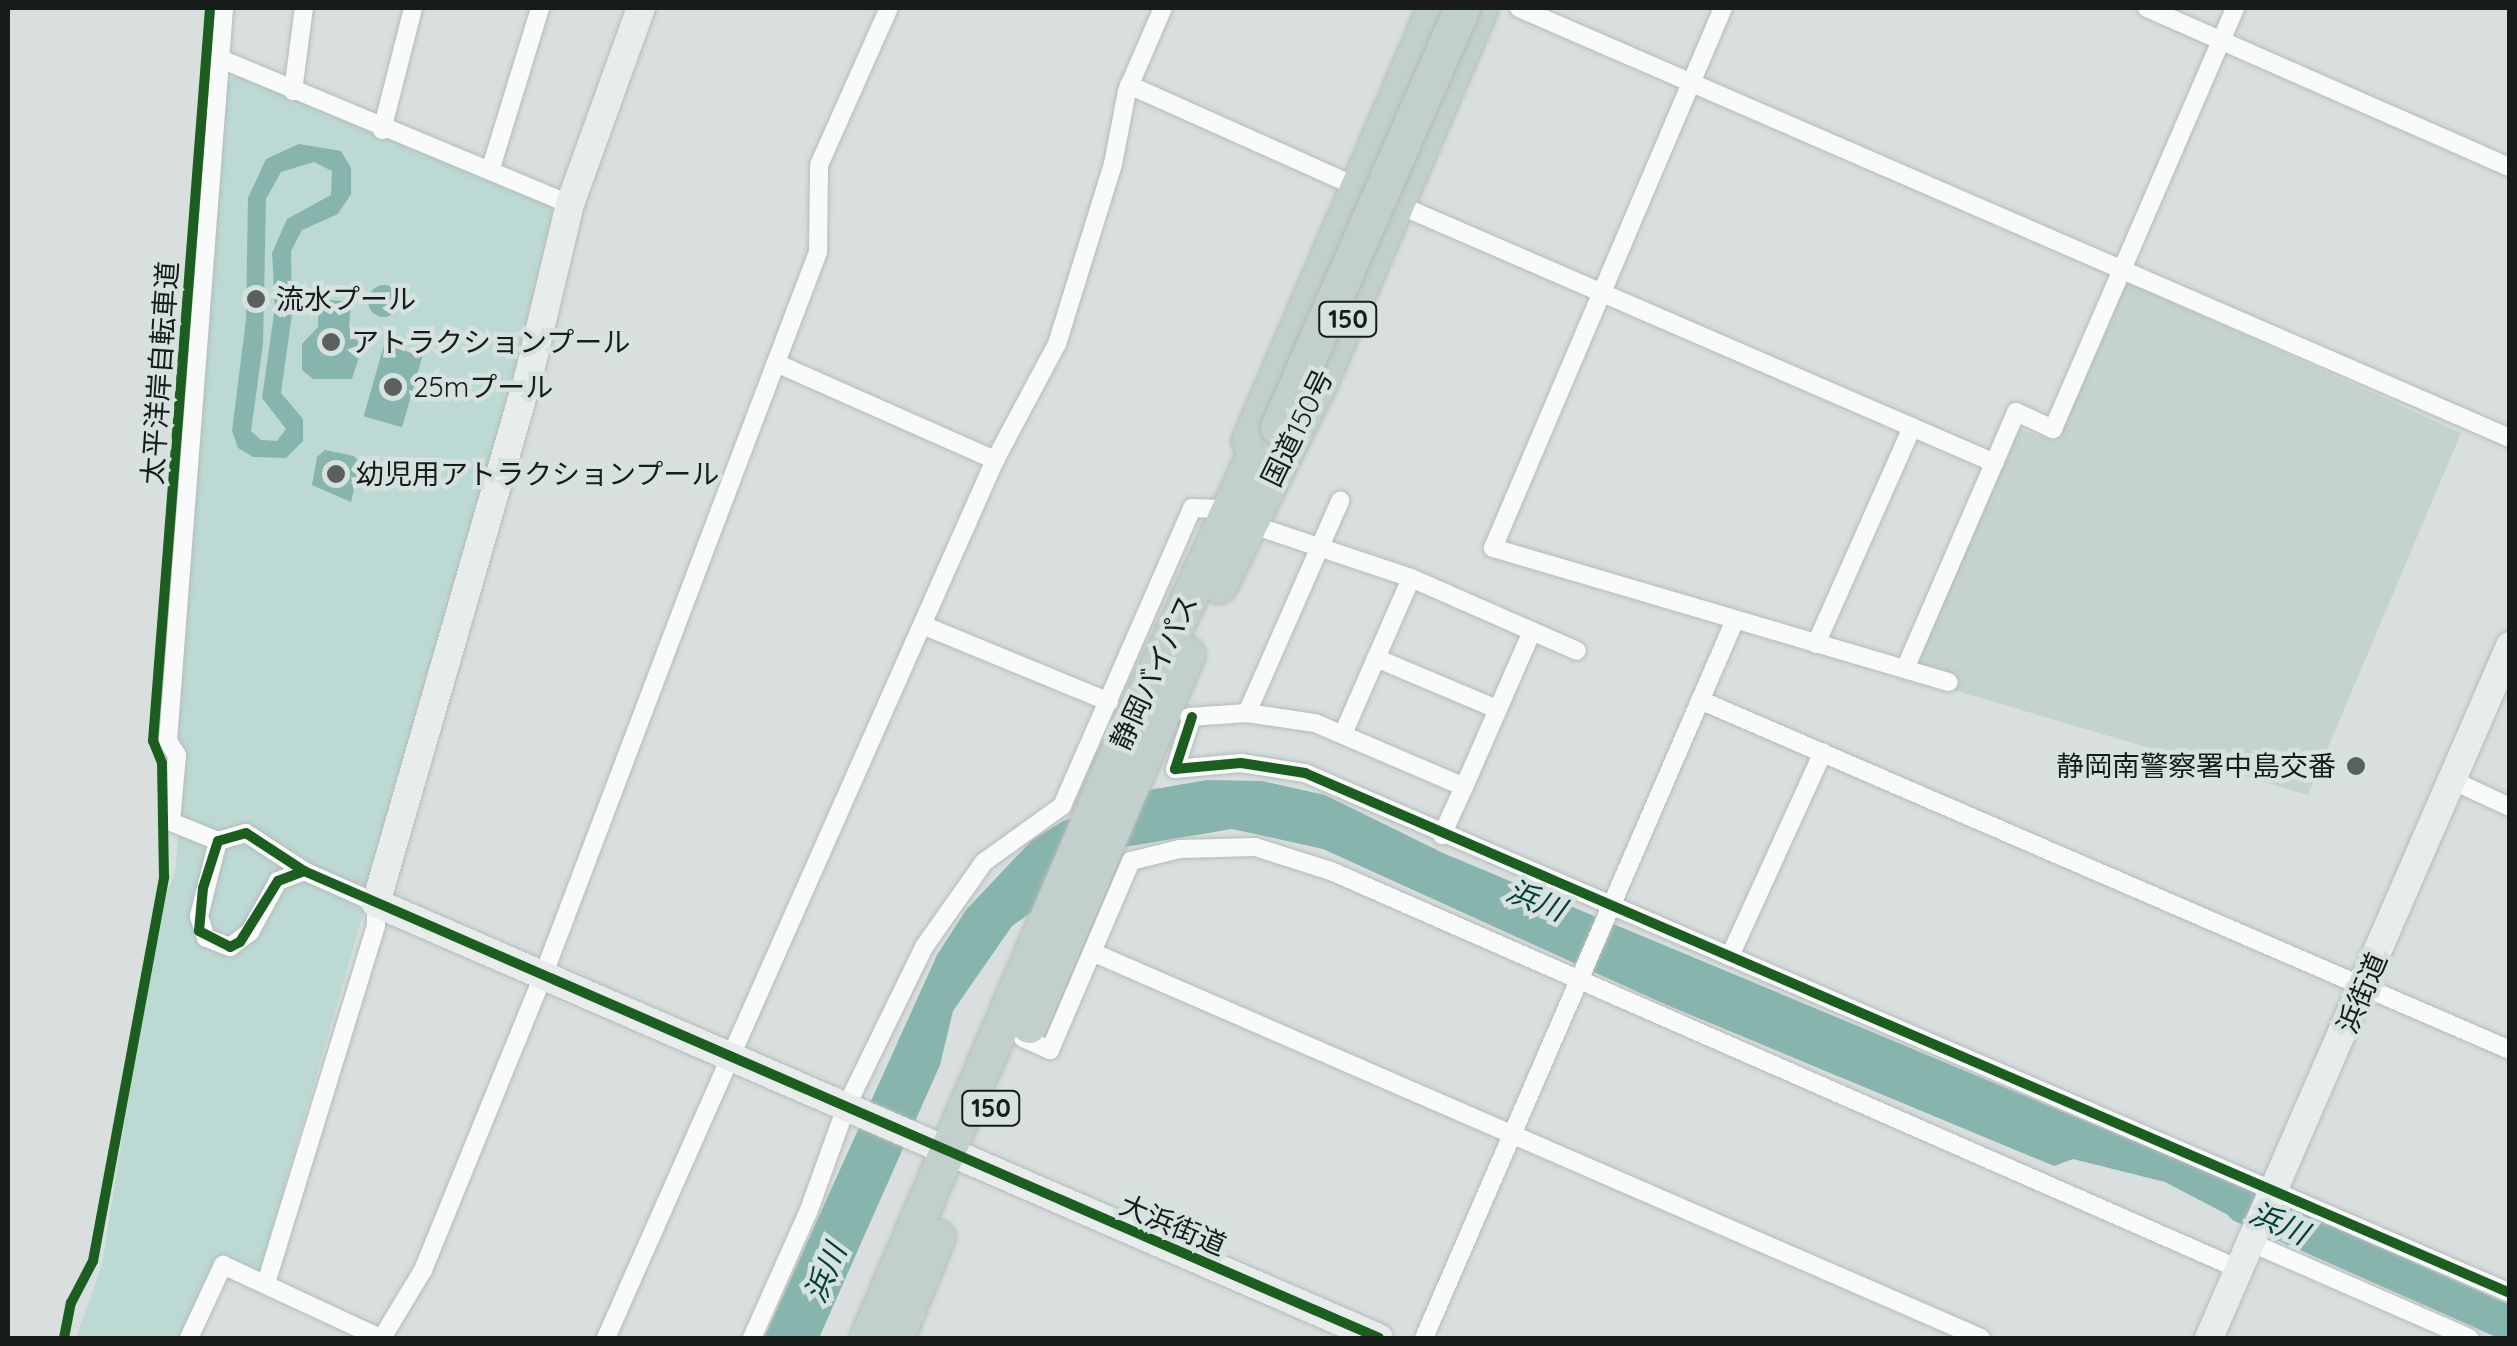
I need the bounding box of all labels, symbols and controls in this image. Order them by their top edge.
street label: 太平洋岸自転車道 [135,260,185,486]
place label: 流水プール [276,282,416,316]
marker: 流水プール [245,288,267,310]
road number: 150 [1318,299,1378,339]
place label: アトラクションプール [351,325,631,359]
marker: アトラクションプール [320,331,342,353]
street label: 国道150号 [1254,364,1340,492]
place label: 25mプール [413,370,553,404]
marker: 25mプール [382,376,404,398]
place label: 幼児用アトラクションプール [356,457,720,491]
marker: 幼児用アトラクションプール [325,463,347,485]
street label: 静岡バイパス [1103,589,1205,755]
place label: 静岡南警察署中島交番 [2056,749,2336,783]
marker: 静岡南警察署中島交番 [2345,755,2367,777]
water label: 浜川 [1501,872,1571,928]
street label: 浜街道 [2330,948,2394,1038]
road number: 150 [961,1088,1021,1128]
street label: 大浜街道 [1115,1188,1231,1262]
water label: 浜川 [2244,1194,2314,1252]
water label: 浜川 [797,1238,853,1308]

